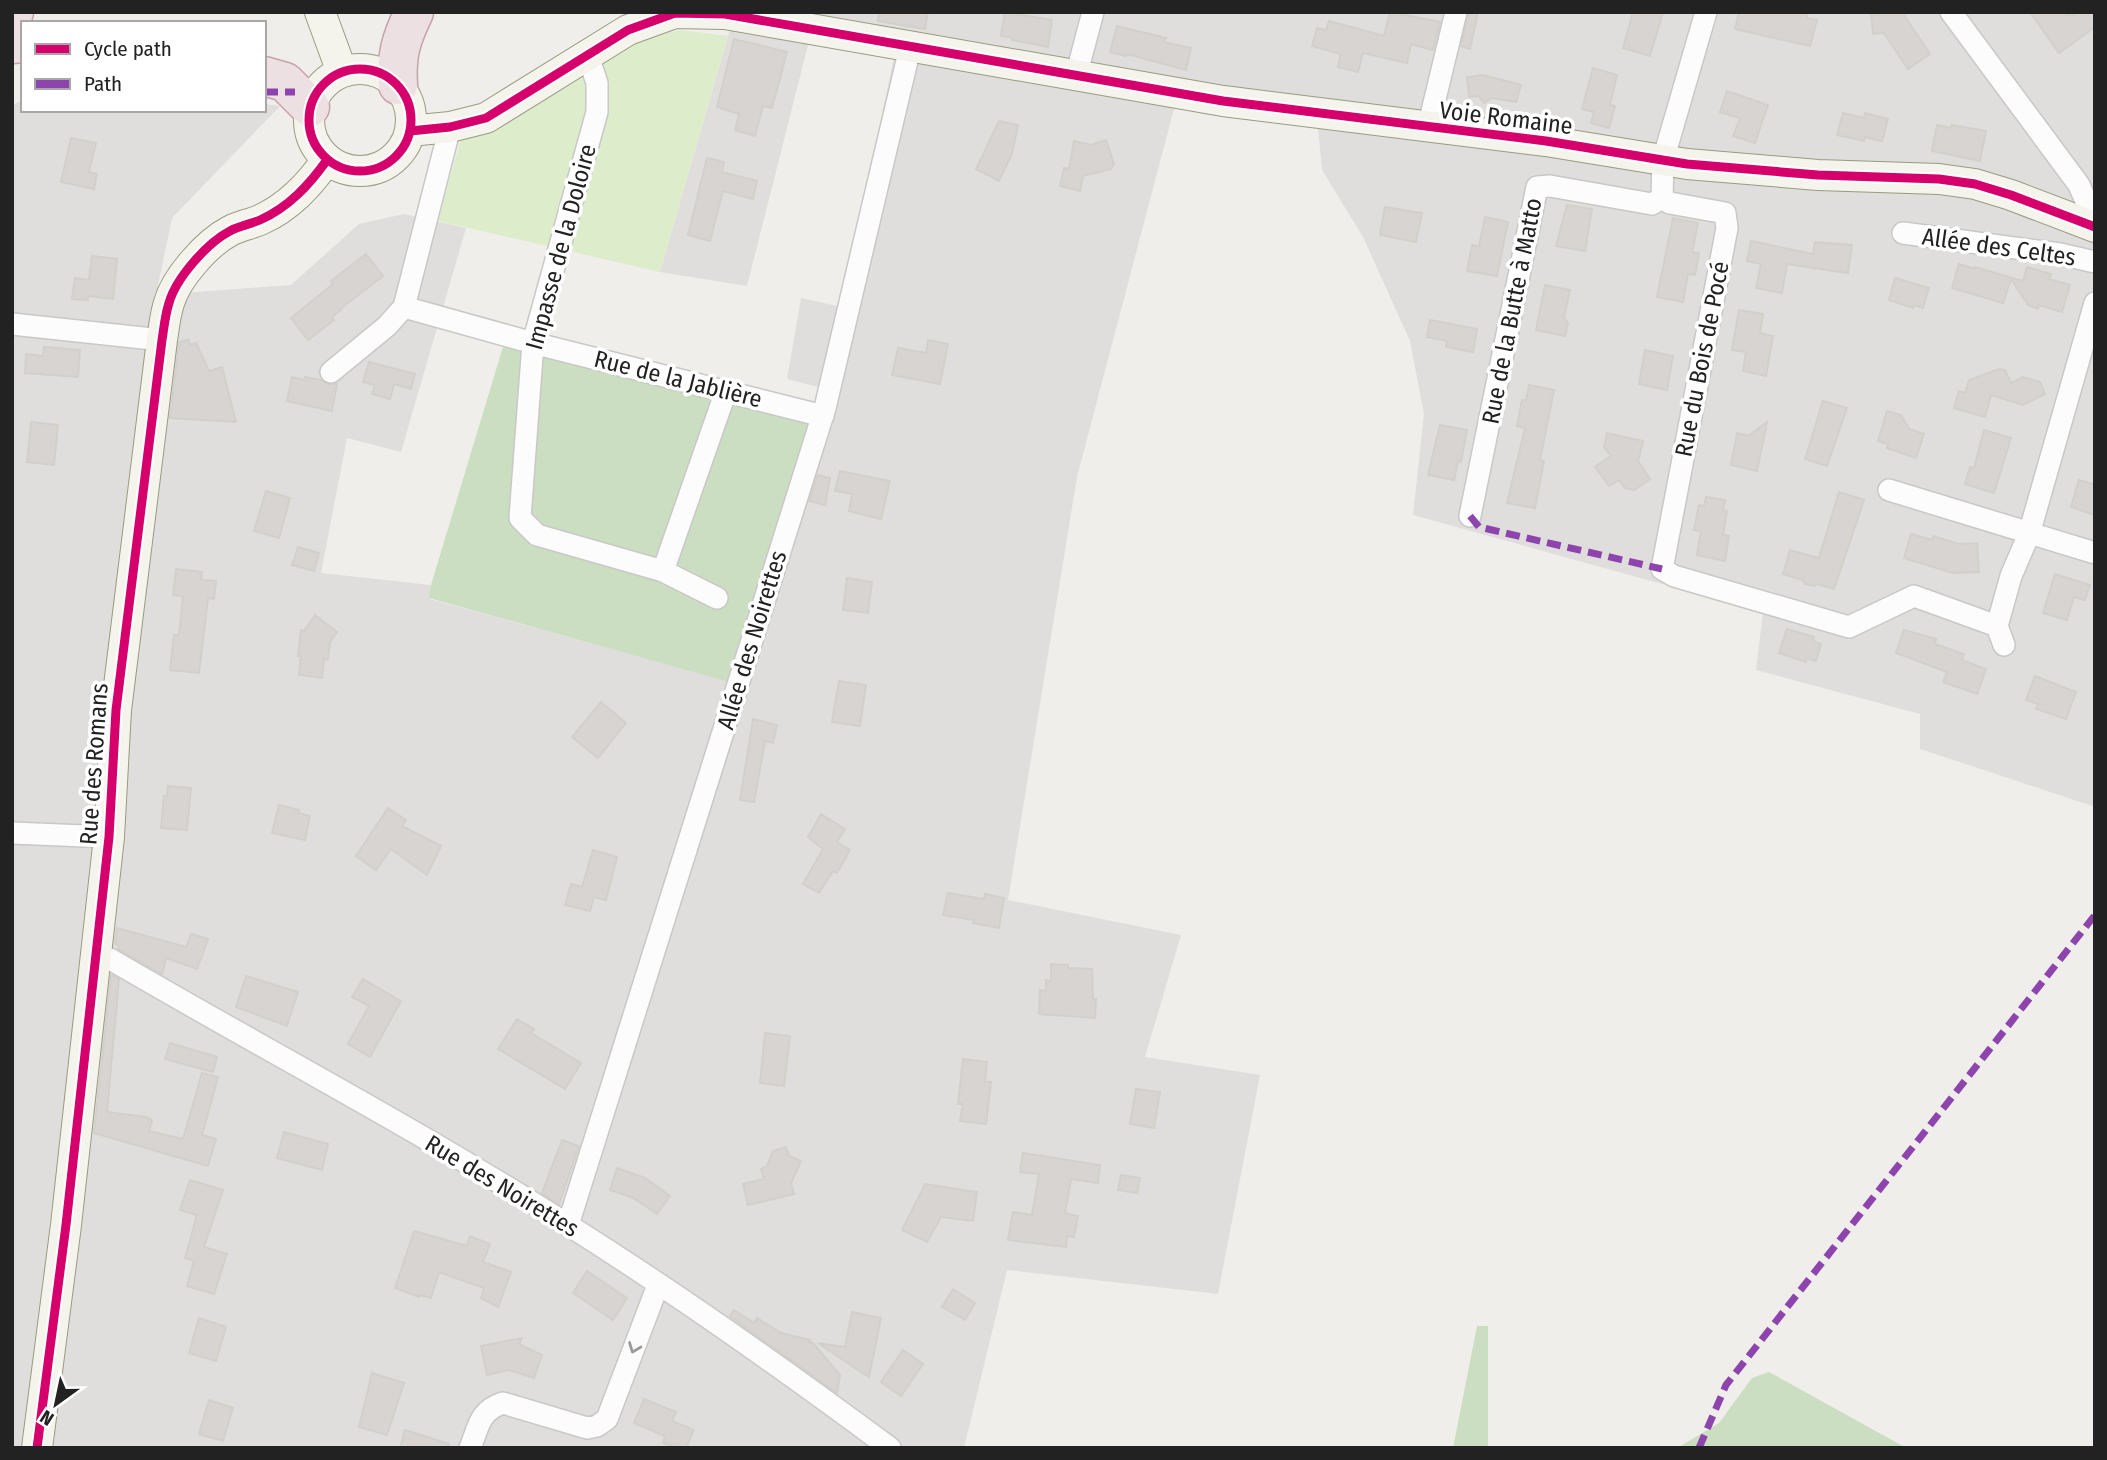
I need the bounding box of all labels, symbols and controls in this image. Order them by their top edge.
legend [21,21,266,112]
text: Cycle path [84,36,172,62]
text: Path [84,71,122,97]
street label: Voie Romaine [1438,96,1574,140]
street label: Impasse de la Doloire [520,141,602,353]
street label: Rue de la Butte à Matto [1476,196,1548,426]
street label: Allée des Celtes [1920,222,2078,272]
street label: Rue du Bois de Pocé [1669,259,1735,459]
street label: Rue de la Jablière [591,345,765,413]
street label: Allée des Noirettes [712,547,792,733]
street label: Rue des Romans [74,682,114,846]
street label: Rue des Noirettes [420,1129,584,1243]
one-way arrow [629,1342,643,1354]
north arrow [21,1369,91,1439]
text: N [36,1405,58,1431]

